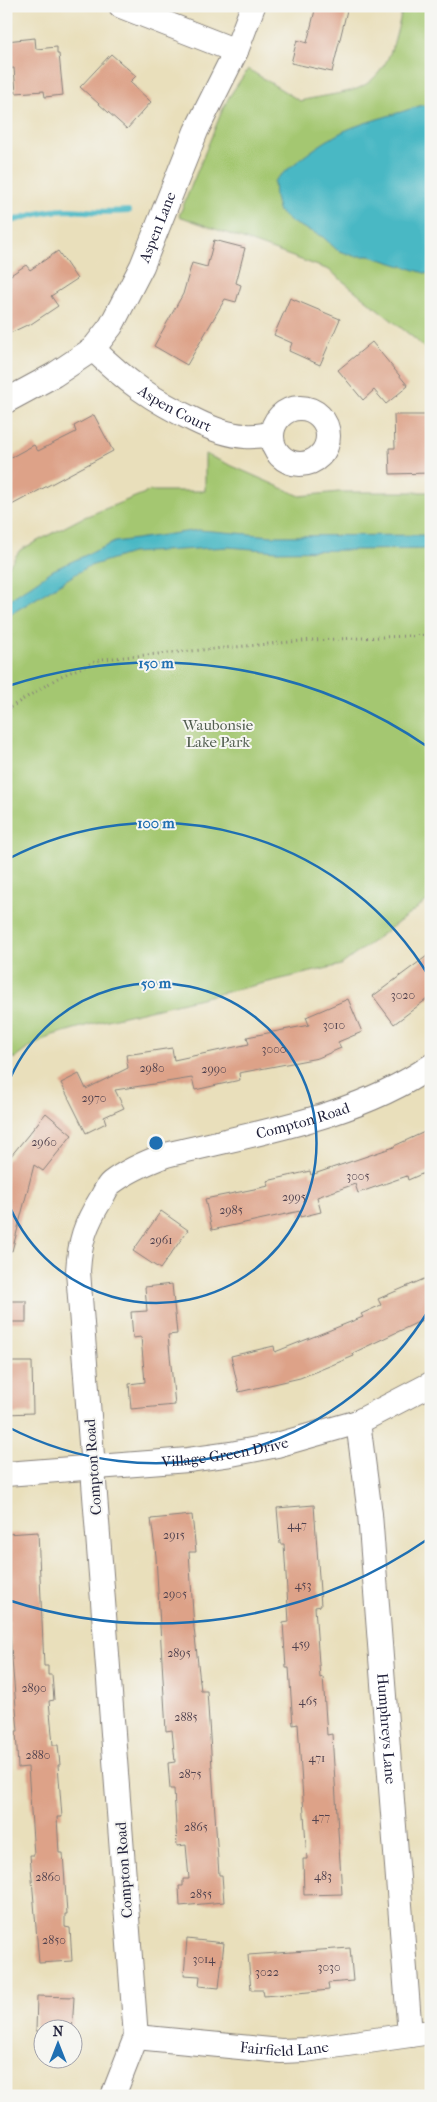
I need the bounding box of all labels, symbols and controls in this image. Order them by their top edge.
street label: Aspen Lane [135,189,180,266]
street label: Aspen Court [134,381,215,436]
text: 150 m [138,654,174,672]
park label: Waubonsie Lake Park [182,716,254,751]
text: 100 m [137,814,175,832]
text: 50 m [141,974,172,992]
house number: 3020 [391,988,415,1002]
house number: 3010 [323,1018,345,1032]
house number: 3000 [262,1042,286,1056]
house number: 2980 [139,1061,165,1075]
house number: 2990 [201,1062,227,1076]
house number: 2970 [82,1091,106,1105]
street label: Compton Road [254,1098,353,1143]
centre of rings [147,1134,165,1152]
house number: 2960 [31,1135,57,1149]
house number: 3005 [346,1169,370,1183]
house number: 2995 [282,1190,306,1204]
house number: 2985 [219,1203,243,1217]
house number: 2961 [149,1233,173,1247]
street label: Compton Road [81,1417,105,1516]
street label: Village Green Drive [160,1433,291,1471]
house number: 447 [287,1518,307,1532]
house number: 2915 [163,1528,185,1542]
house number: 453 [295,1578,312,1592]
house number: 2905 [163,1587,187,1601]
house number: 459 [292,1637,310,1651]
house number: 2895 [167,1646,191,1660]
street label: Humphreys Lane [373,1672,400,1785]
house number: 2890 [21,1681,47,1695]
house number: 465 [299,1694,317,1708]
house number: 2885 [174,1710,198,1724]
house number: 2880 [26,1748,50,1762]
house number: 471 [309,1751,325,1765]
house number: 2875 [178,1767,202,1781]
house number: 477 [312,1810,330,1824]
street label: Compton Road [112,1820,136,1919]
house number: 2865 [184,1820,208,1834]
house number: 483 [314,1869,332,1883]
house number: 2860 [35,1870,61,1884]
house number: 2855 [190,1887,212,1901]
house number: 2850 [42,1933,66,1947]
house number: 3014 [193,1952,216,1966]
house number: 3030 [317,1960,341,1974]
house number: 3022 [255,1965,279,1979]
north arrow [32,2020,82,2070]
text: N [53,2023,64,2040]
street label: Fairfield Lane [239,2038,330,2060]

